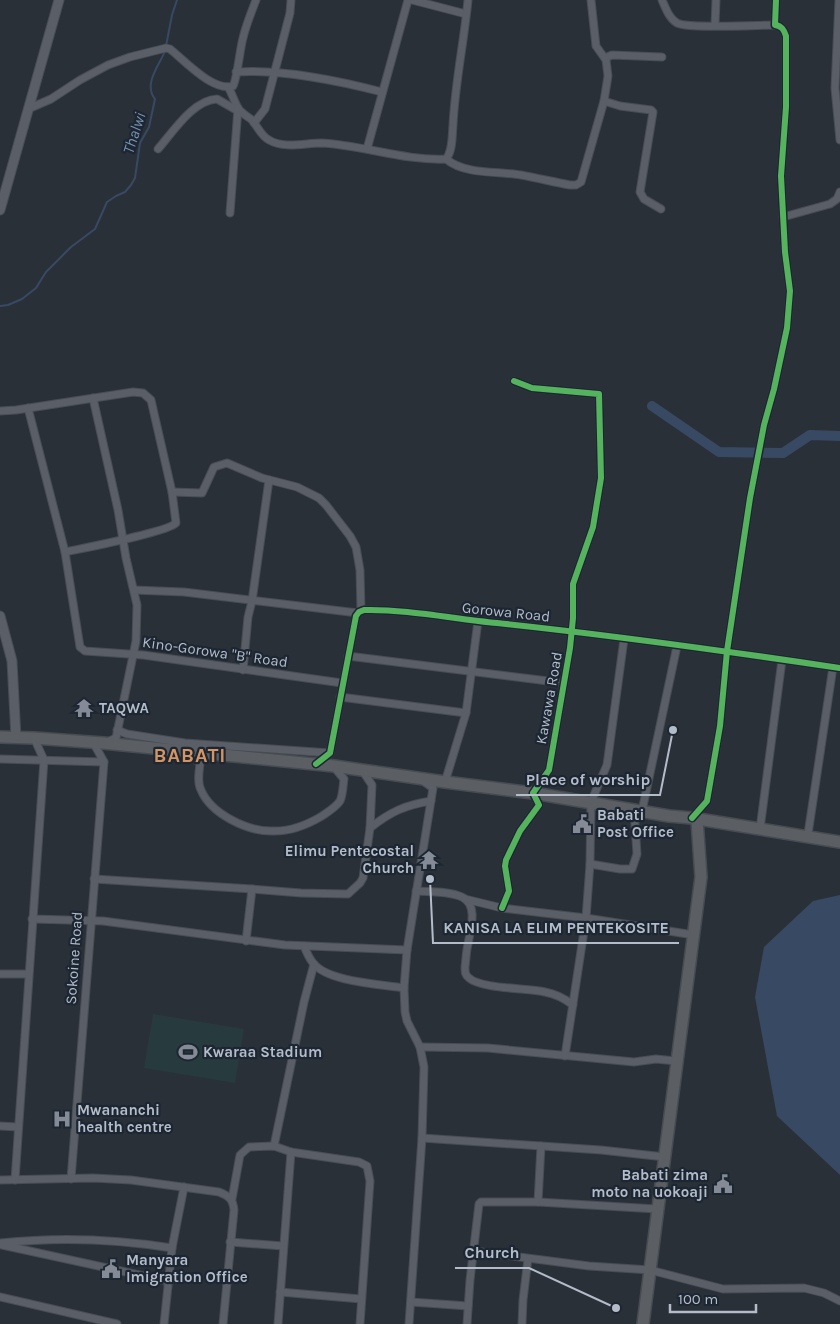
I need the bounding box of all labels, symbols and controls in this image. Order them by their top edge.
water label: Thalwi [118,110,150,156]
street label: Gorowa Road [461,598,551,626]
street label: Kino-Gorowa "B" Road [141,633,289,671]
street label: Kawawa Road [532,650,566,746]
temple icon: TAQWA [73,697,95,719]
place label: TAQWA [99,699,150,717]
district label: BABATI [154,744,226,767]
callout: Place of worship [516,764,660,795]
text: Place of worship [526,770,650,789]
place label: Babati Post Office [597,806,674,841]
public building icon: Babati Post Office [571,813,593,835]
place label: Elimu Pentecostal Church [285,842,414,877]
temple icon: Elimu Pentecostal Church [418,849,440,871]
street label: Sokoine Road [62,911,86,1005]
callout: KANISA LA ELIM PENTEKOSITE [433,912,679,943]
text: KANISA LA ELIM PENTEKOSITE [443,918,669,937]
sports icon: Kwaraa Stadium [177,1041,199,1063]
place label: Kwaraa Stadium [203,1043,322,1061]
place label: Mwananchi health centre [77,1101,172,1136]
hospital icon: Mwananchi health centre [51,1108,73,1130]
place label: Babati zima moto na uokoaji [591,1166,708,1201]
public building icon: Babati zima moto na uokoaji [712,1173,734,1195]
callout: Church [455,1237,529,1268]
text: Church [465,1243,519,1262]
place label: Manyara Imigration Office [126,1251,248,1286]
public building icon: Manyara Imigration Office [100,1258,122,1280]
scale bar [670,1282,756,1314]
text: 100 m [678,1290,718,1308]

